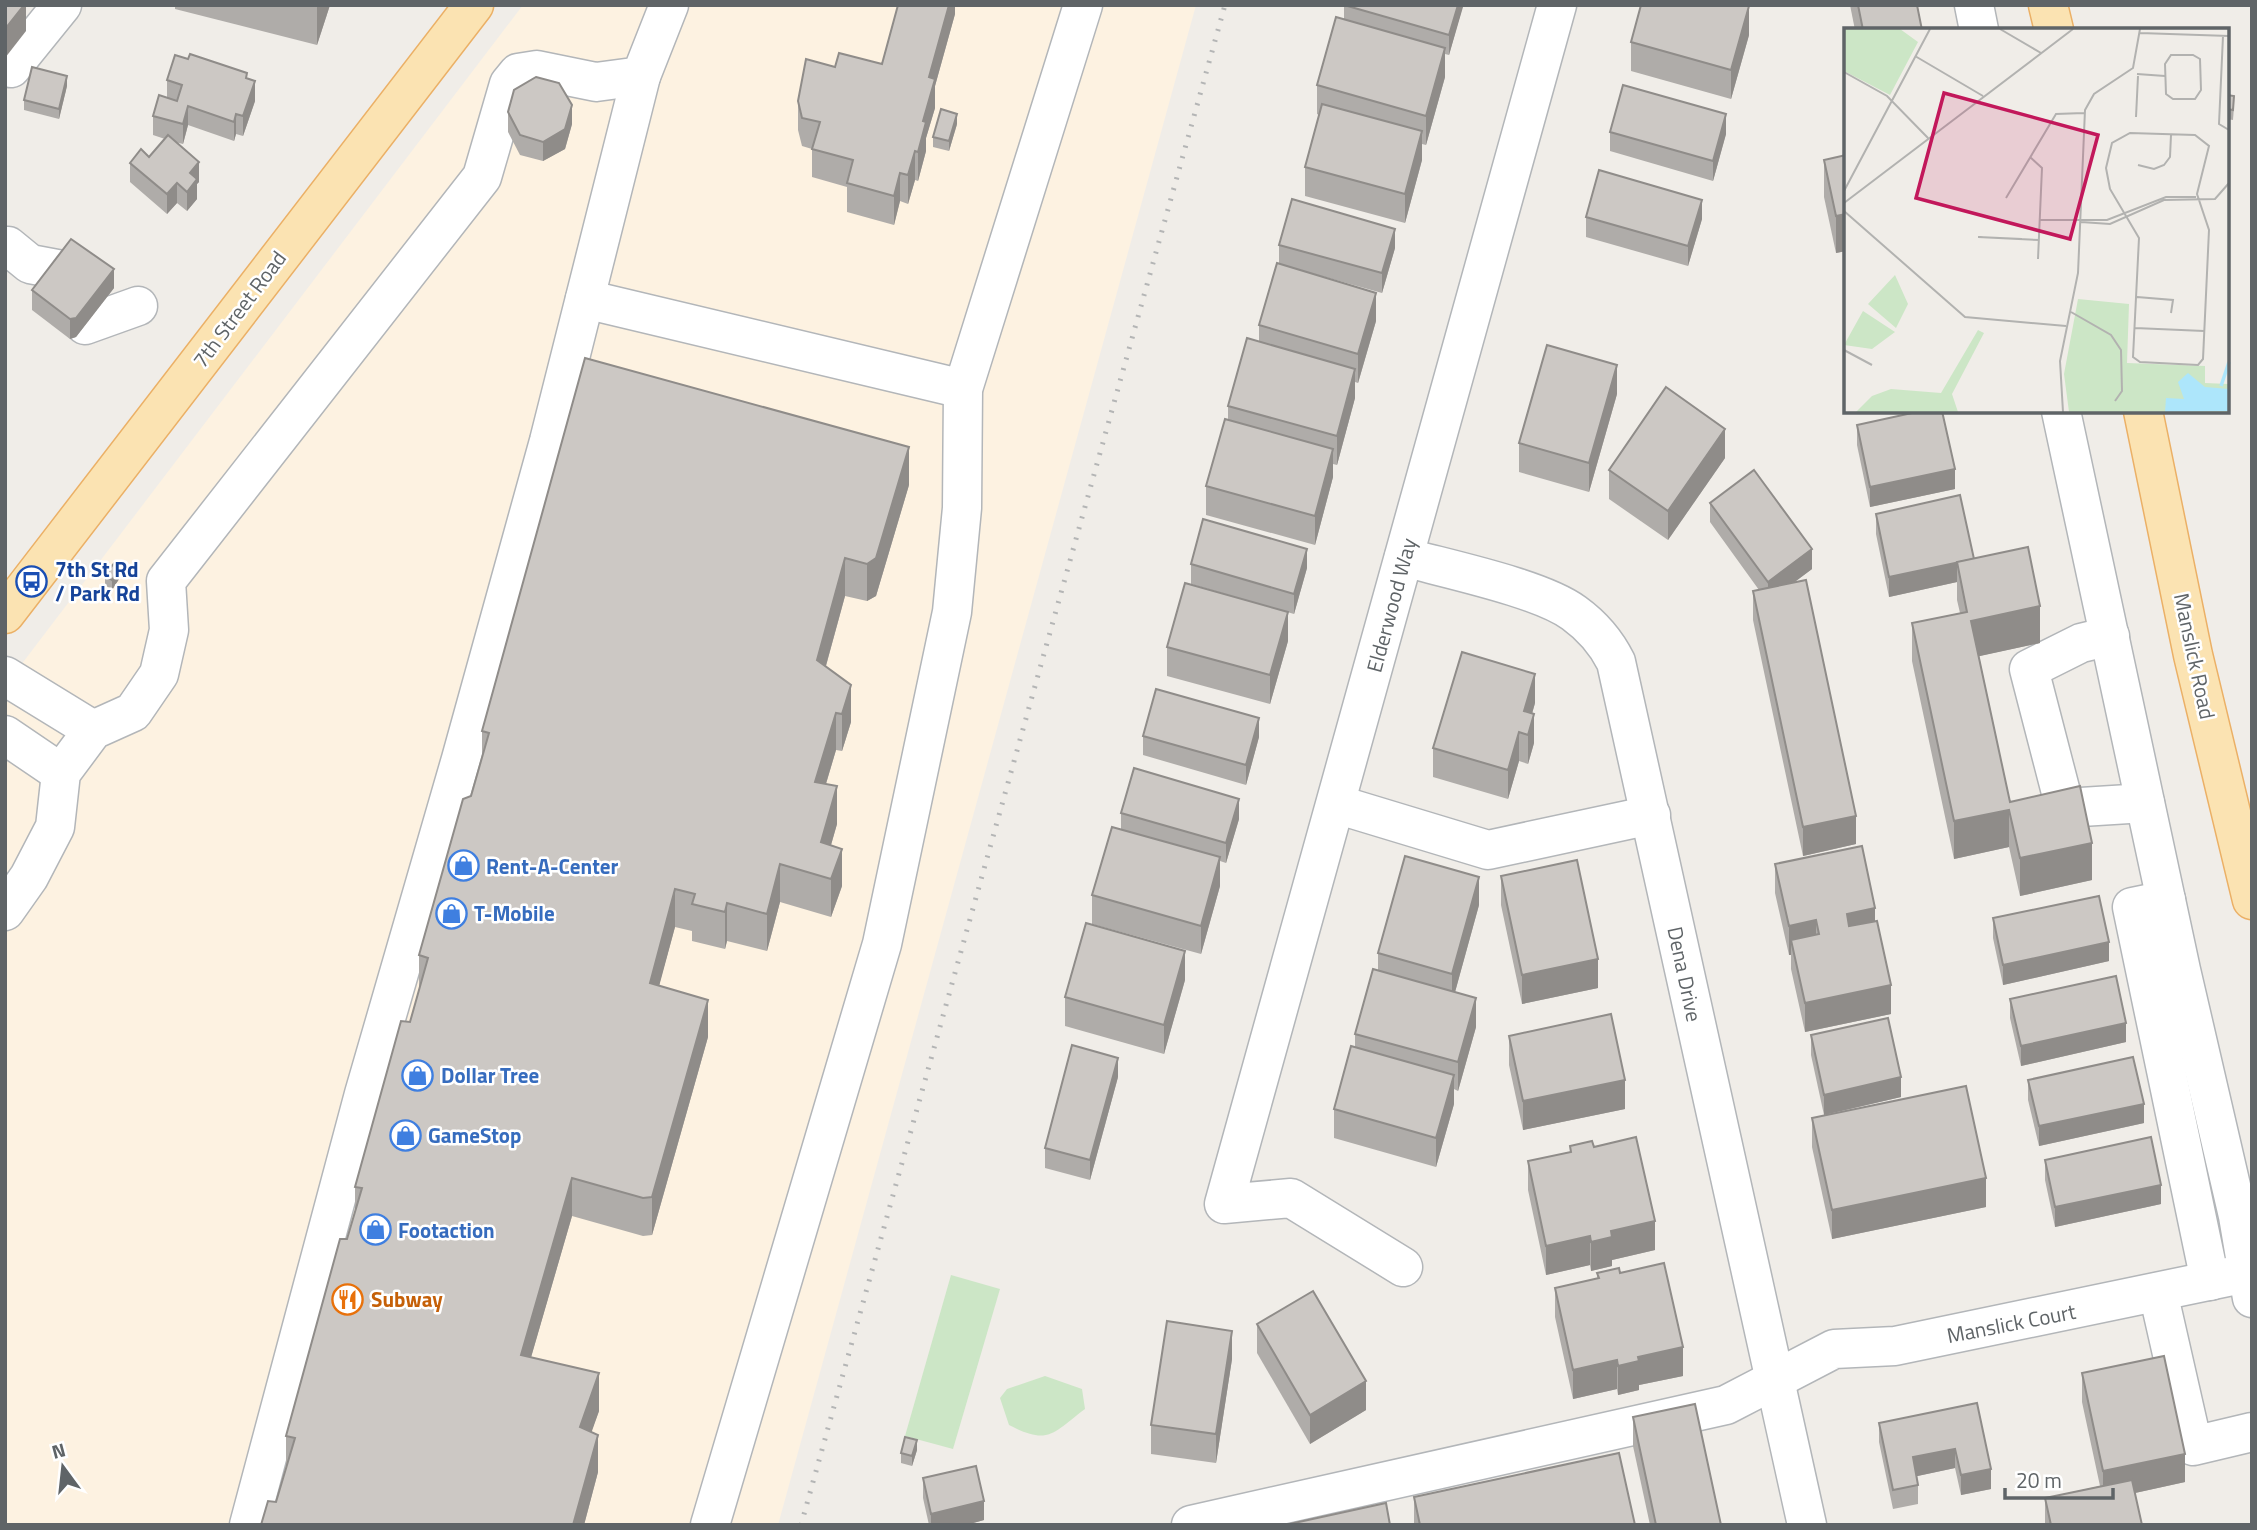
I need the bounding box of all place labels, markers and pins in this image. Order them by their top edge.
place label: 7th St Rd / Park Rd [55,553,140,609]
bus stop icon: 7th St Rd / Park Rd [15,564,49,598]
shop icon: Rent-A-Center [446,849,480,883]
place label: Rent-A-Center [486,850,619,882]
shop icon: T-Mobile [434,896,468,930]
place label: T-Mobile [474,897,555,929]
shop icon: Dollar Tree [401,1058,435,1092]
place label: Dollar Tree [441,1059,539,1091]
shop icon: GameStop [388,1118,422,1152]
place label: GameStop [428,1119,521,1151]
shop icon: Footaction [358,1213,392,1247]
place label: Footaction [398,1214,495,1246]
restaurant icon: Subway [331,1282,365,1316]
place label: Subway [371,1283,443,1315]

